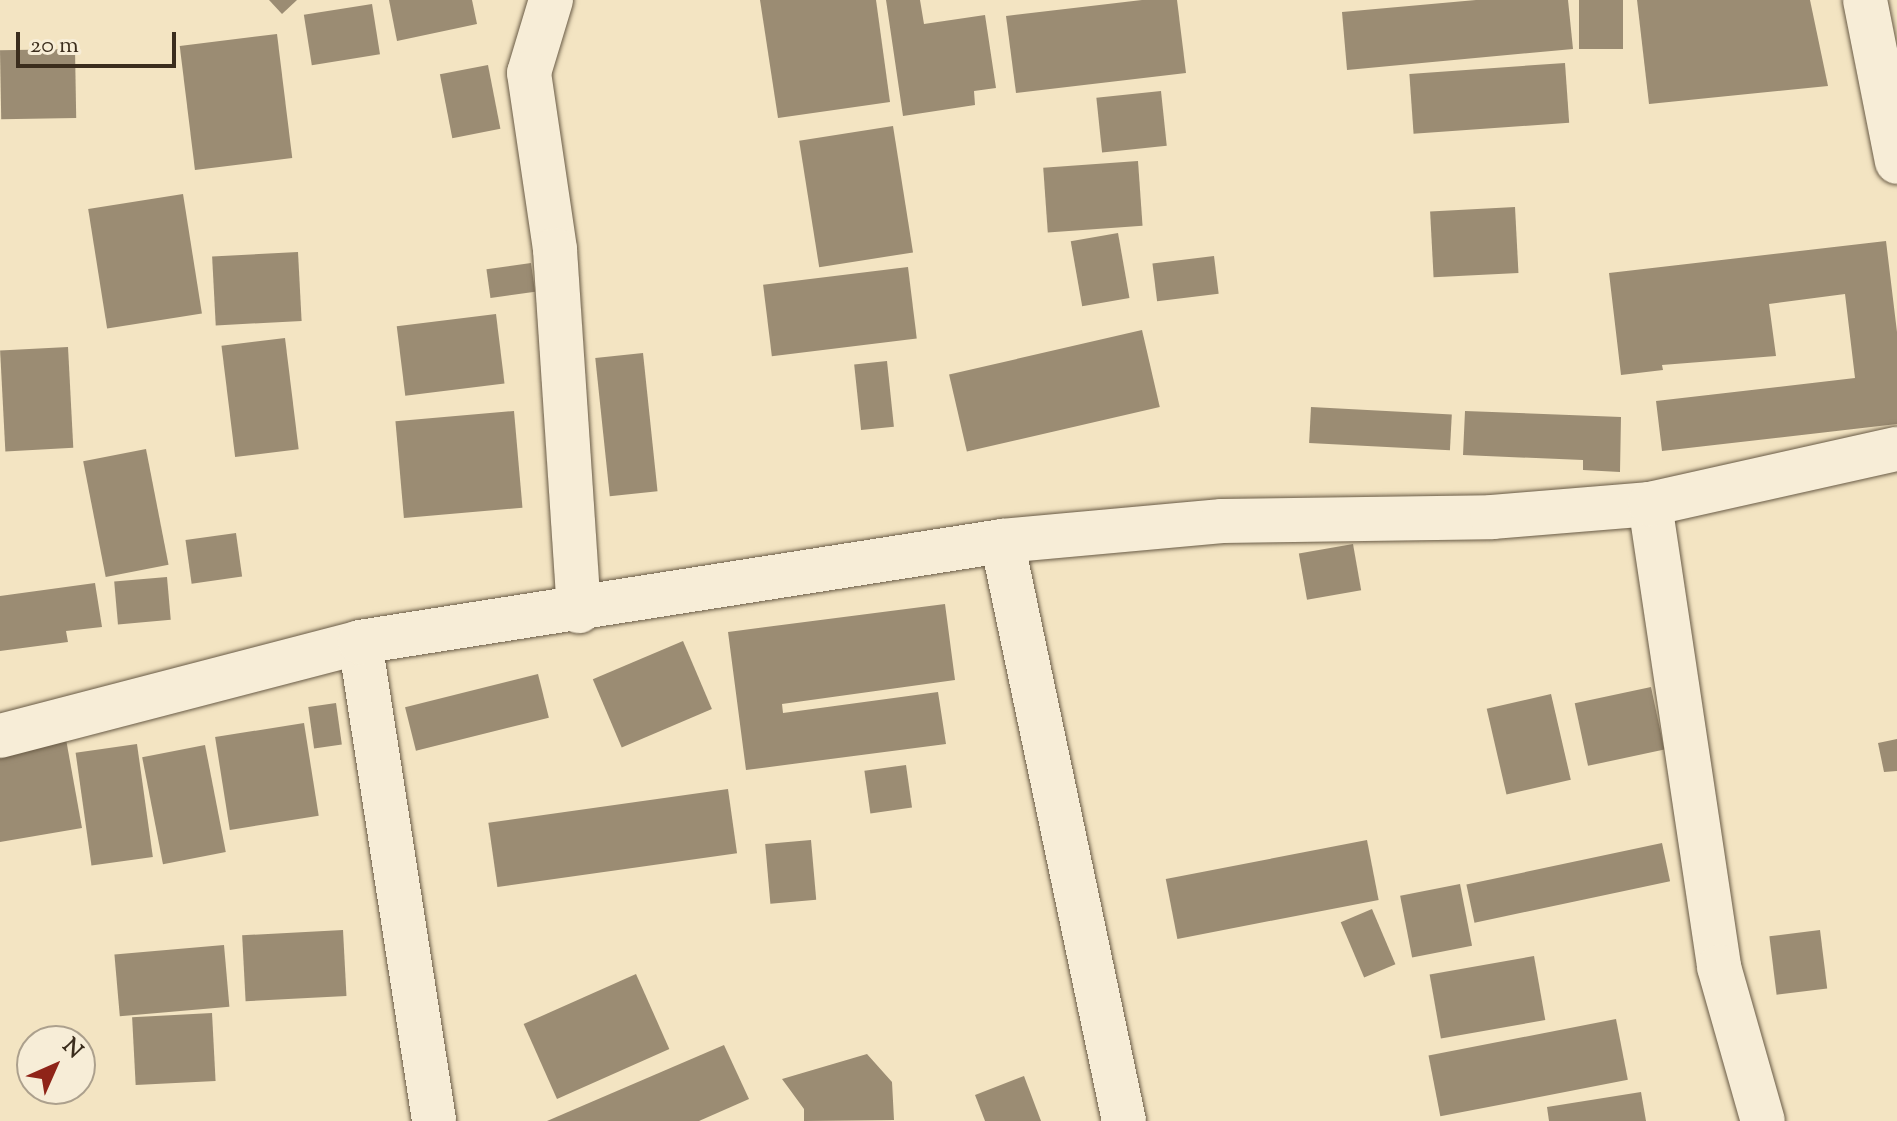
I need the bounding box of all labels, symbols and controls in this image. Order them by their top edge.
scale bar [20,16,180,66]
text: 20 m [30,29,79,63]
north arrow [16,1025,96,1105]
text: N [54,1032,89,1067]

